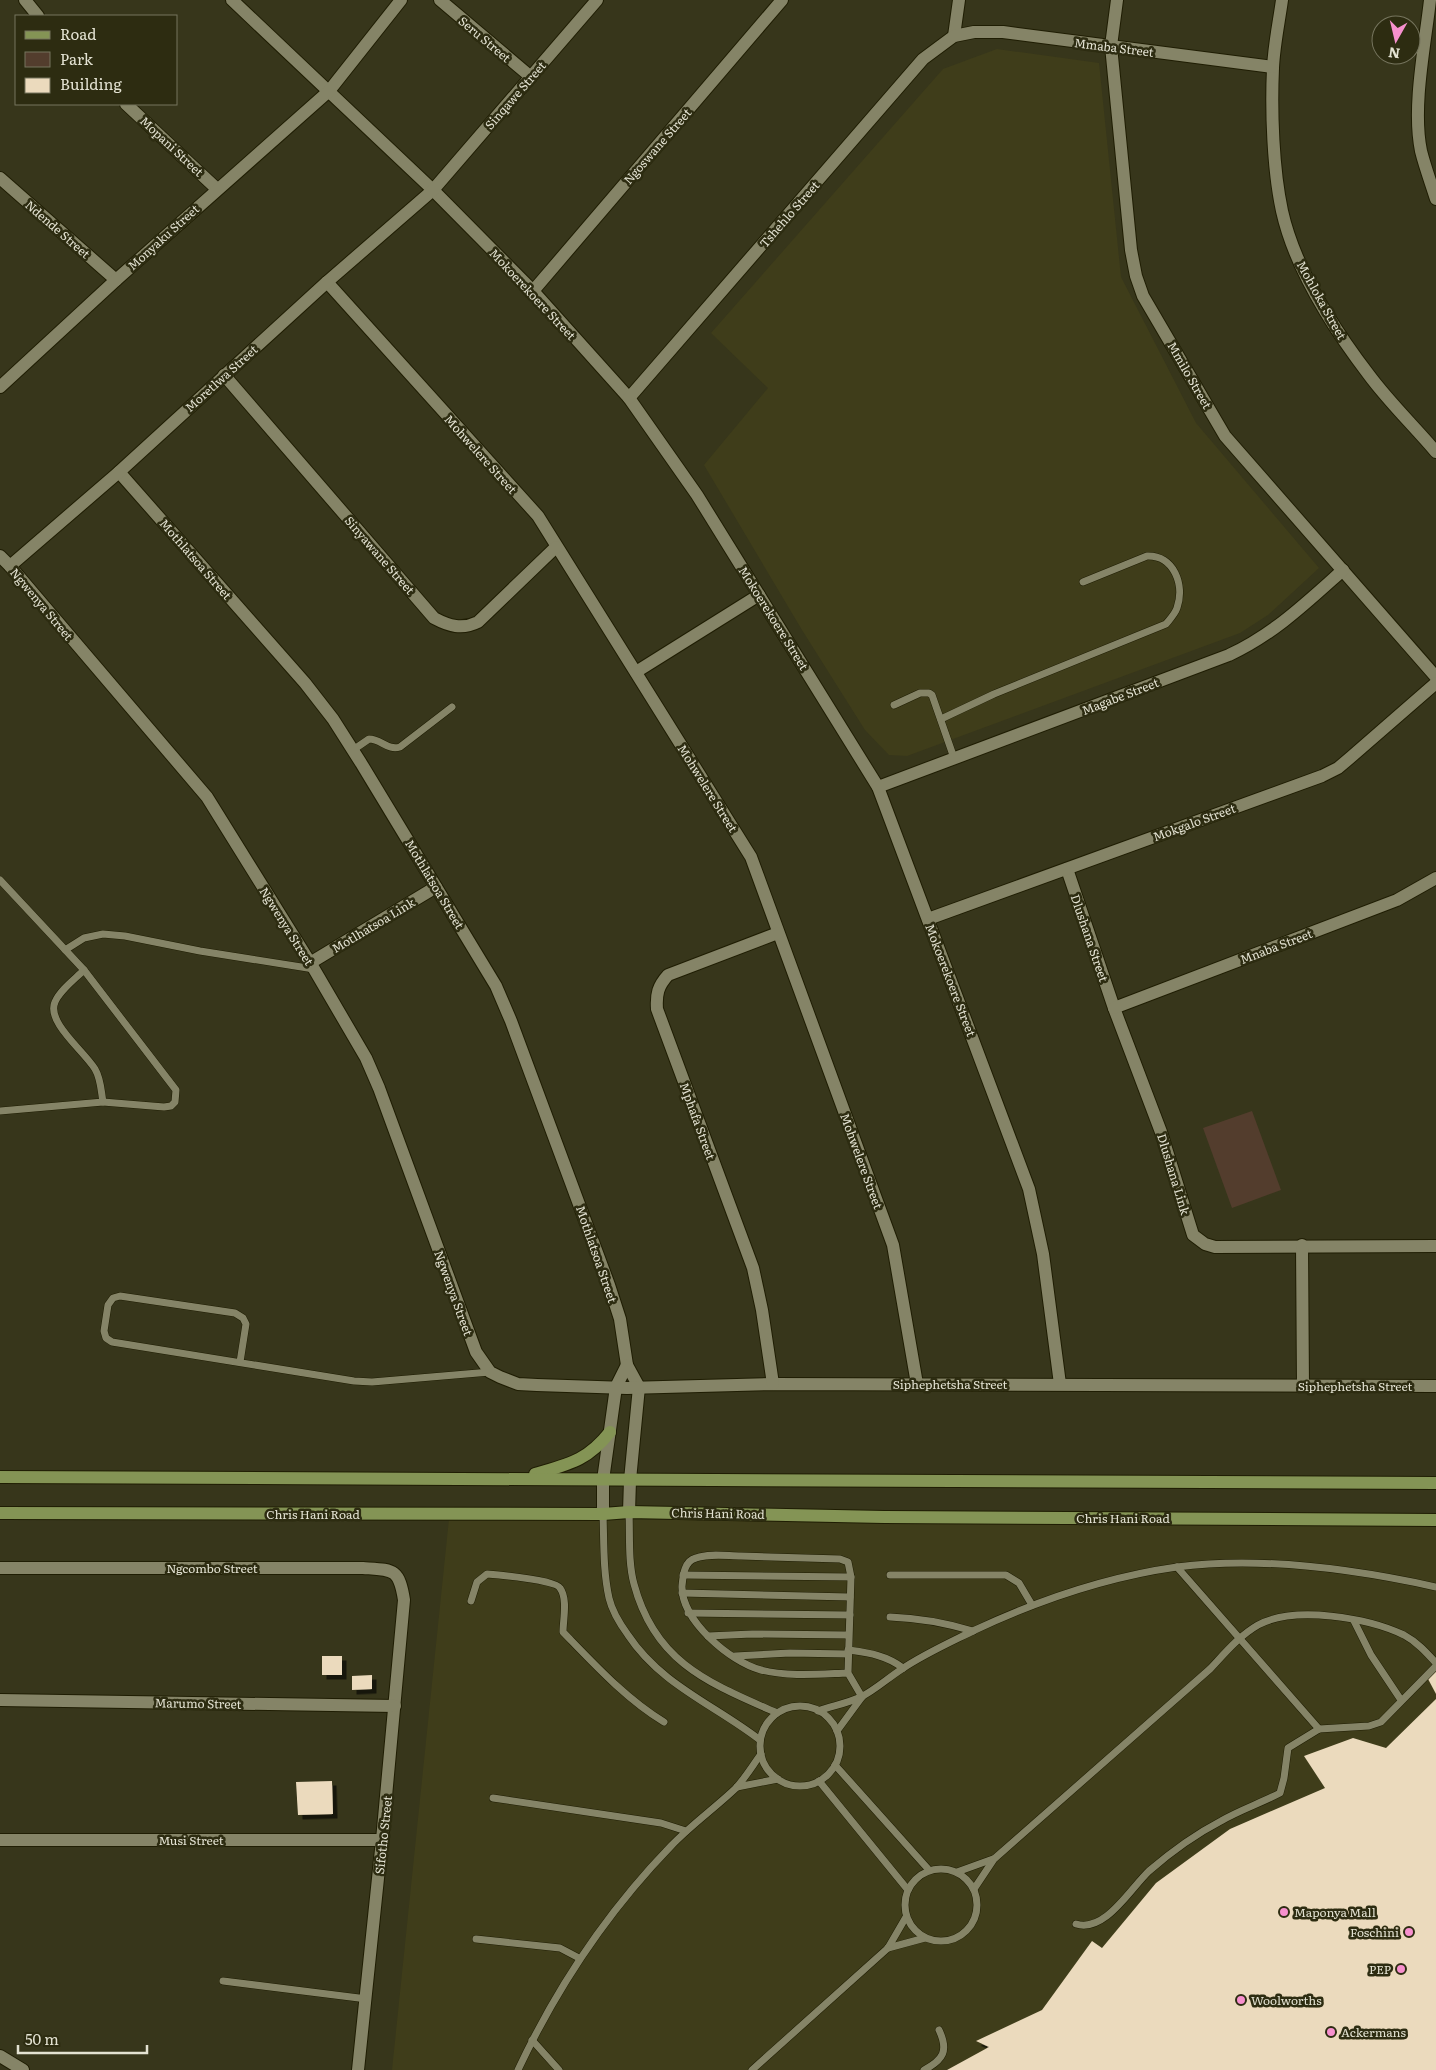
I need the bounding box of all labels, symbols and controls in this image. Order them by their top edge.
street label: Seru Street [455,12,515,66]
legend [15,15,178,105]
north arrow [1371,15,1421,65]
text: Road [60,22,96,45]
street label: Mmaba Street [1073,33,1155,61]
text: N [1387,43,1401,65]
text: Park [60,47,94,70]
street label: Sinqawe Street [480,57,550,133]
text: Building [60,72,122,95]
street label: Ngoswane Street [619,104,695,188]
street label: Mopani Street [136,112,208,180]
street label: Tshehlo Street [755,177,823,251]
street label: Ndende Street [22,196,95,262]
street label: Monyaku Street [123,200,203,274]
street label: Mokoerekoere Street [486,244,580,344]
street label: Mohloka Street [1293,257,1351,343]
street label: Mmilo Street [1163,338,1217,412]
street label: Moretlwa Street [181,340,261,416]
street label: Mohwelere Street [441,410,522,498]
street label: Sinyawane Street [341,512,419,598]
street label: Mothlatsoa Street [156,515,236,603]
street label: Mokoerekoere Street [735,563,813,674]
street label: Ngwenya Street [6,564,78,644]
street label: Magabe Street [1079,673,1161,719]
street label: Mohwelere Street [674,740,742,836]
street label: Mokgalo Street [1150,799,1238,845]
street label: Mothlatsoa Street [401,836,469,932]
street label: Ngwenya Street [256,883,318,969]
street label: Dlushana Street [1067,892,1113,984]
street label: Motlhatsoa Link [328,893,419,957]
street label: Mokoerekoere Street [921,921,981,1039]
street label: Mnaba Street [1237,924,1315,968]
street label: Mphafa Street [676,1080,720,1162]
street label: Mohwelere Street [836,1111,888,1212]
street label: Dlushana Link [1153,1131,1195,1217]
street label: Mothlatsoa Street [572,1203,622,1305]
street label: Ngwenya Street [430,1248,478,1338]
street label: Siphephetsha Street [893,1375,1007,1393]
street label: Siphephetsha Street [1298,1377,1412,1395]
street label: Chris Hani Road [671,1503,766,1523]
street label: Chris Hani Road [266,1505,360,1523]
street label: Chris Hani Road [1076,1509,1170,1527]
street label: Ngcombo Street [166,1559,258,1577]
street label: Marumo Street [154,1693,242,1713]
street label: Sifotho Street [370,1795,396,1875]
street label: Musi Street [158,1831,224,1849]
place label: Maponya Mall [1294,1903,1376,1921]
marker: Maponya Mall [1278,1906,1290,1918]
place label: Foschini [1350,1923,1399,1941]
marker: Foschini [1403,1926,1415,1938]
place label: PEP [1369,1960,1391,1978]
marker: PEP [1395,1963,1407,1975]
place label: Woolworths [1251,1991,1322,2009]
marker: Woolworths [1235,1994,1247,2006]
scale bar [18,2022,146,2054]
place label: Ackermans [1341,2023,1406,2041]
marker: Ackermans [1325,2026,1337,2038]
text: 50 m [25,2027,59,2050]

